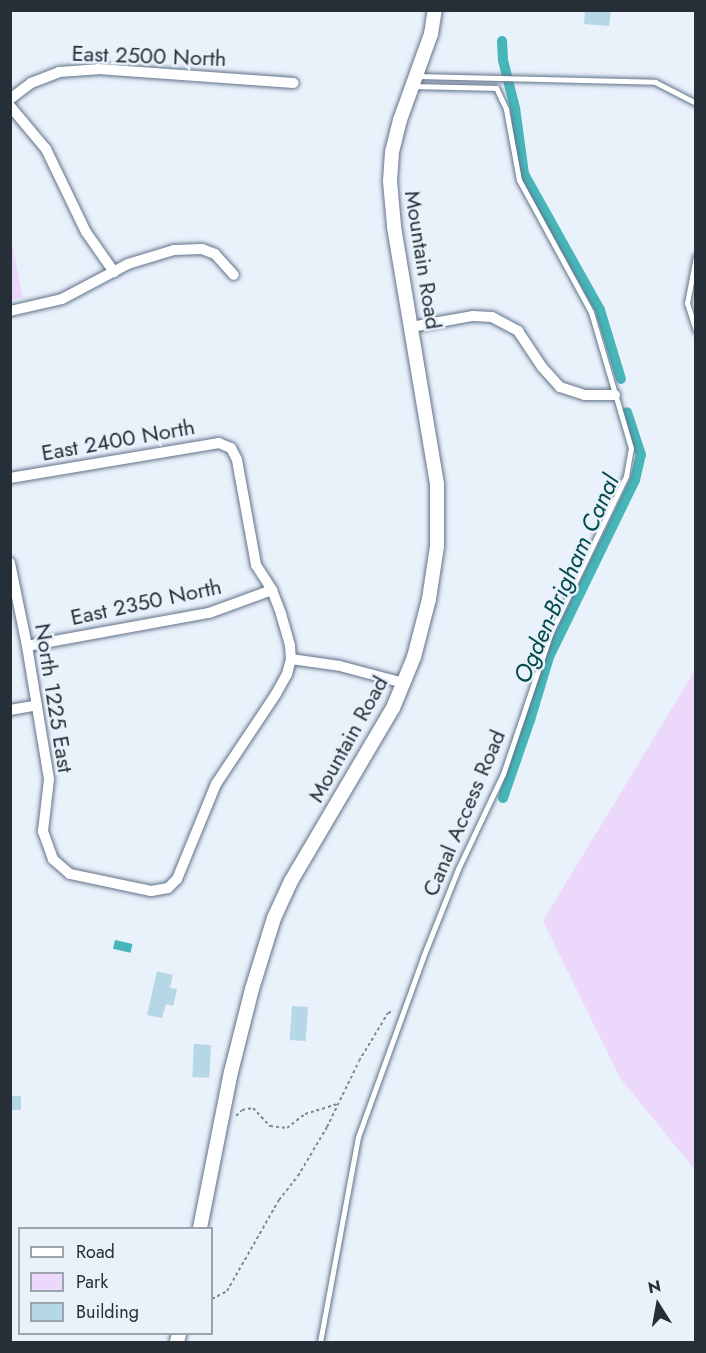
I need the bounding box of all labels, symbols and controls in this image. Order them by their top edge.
street label: East 2500 North [71,40,227,72]
street label: Mountain Road [399,189,447,331]
street label: East 2400 North [39,414,197,466]
water label: Ogden-Brigham Canal [507,470,625,688]
street label: East 2350 North [68,573,224,631]
street label: North 1225 East [29,621,79,775]
street label: Mountain Road [302,671,394,807]
street label: Canal Access Road [417,726,511,900]
legend [18,1227,213,1335]
text: Road [76,1239,115,1265]
text: Park [76,1269,108,1295]
text: N [646,1274,663,1299]
north arrow [628,1275,688,1335]
text: Building [76,1299,139,1325]

